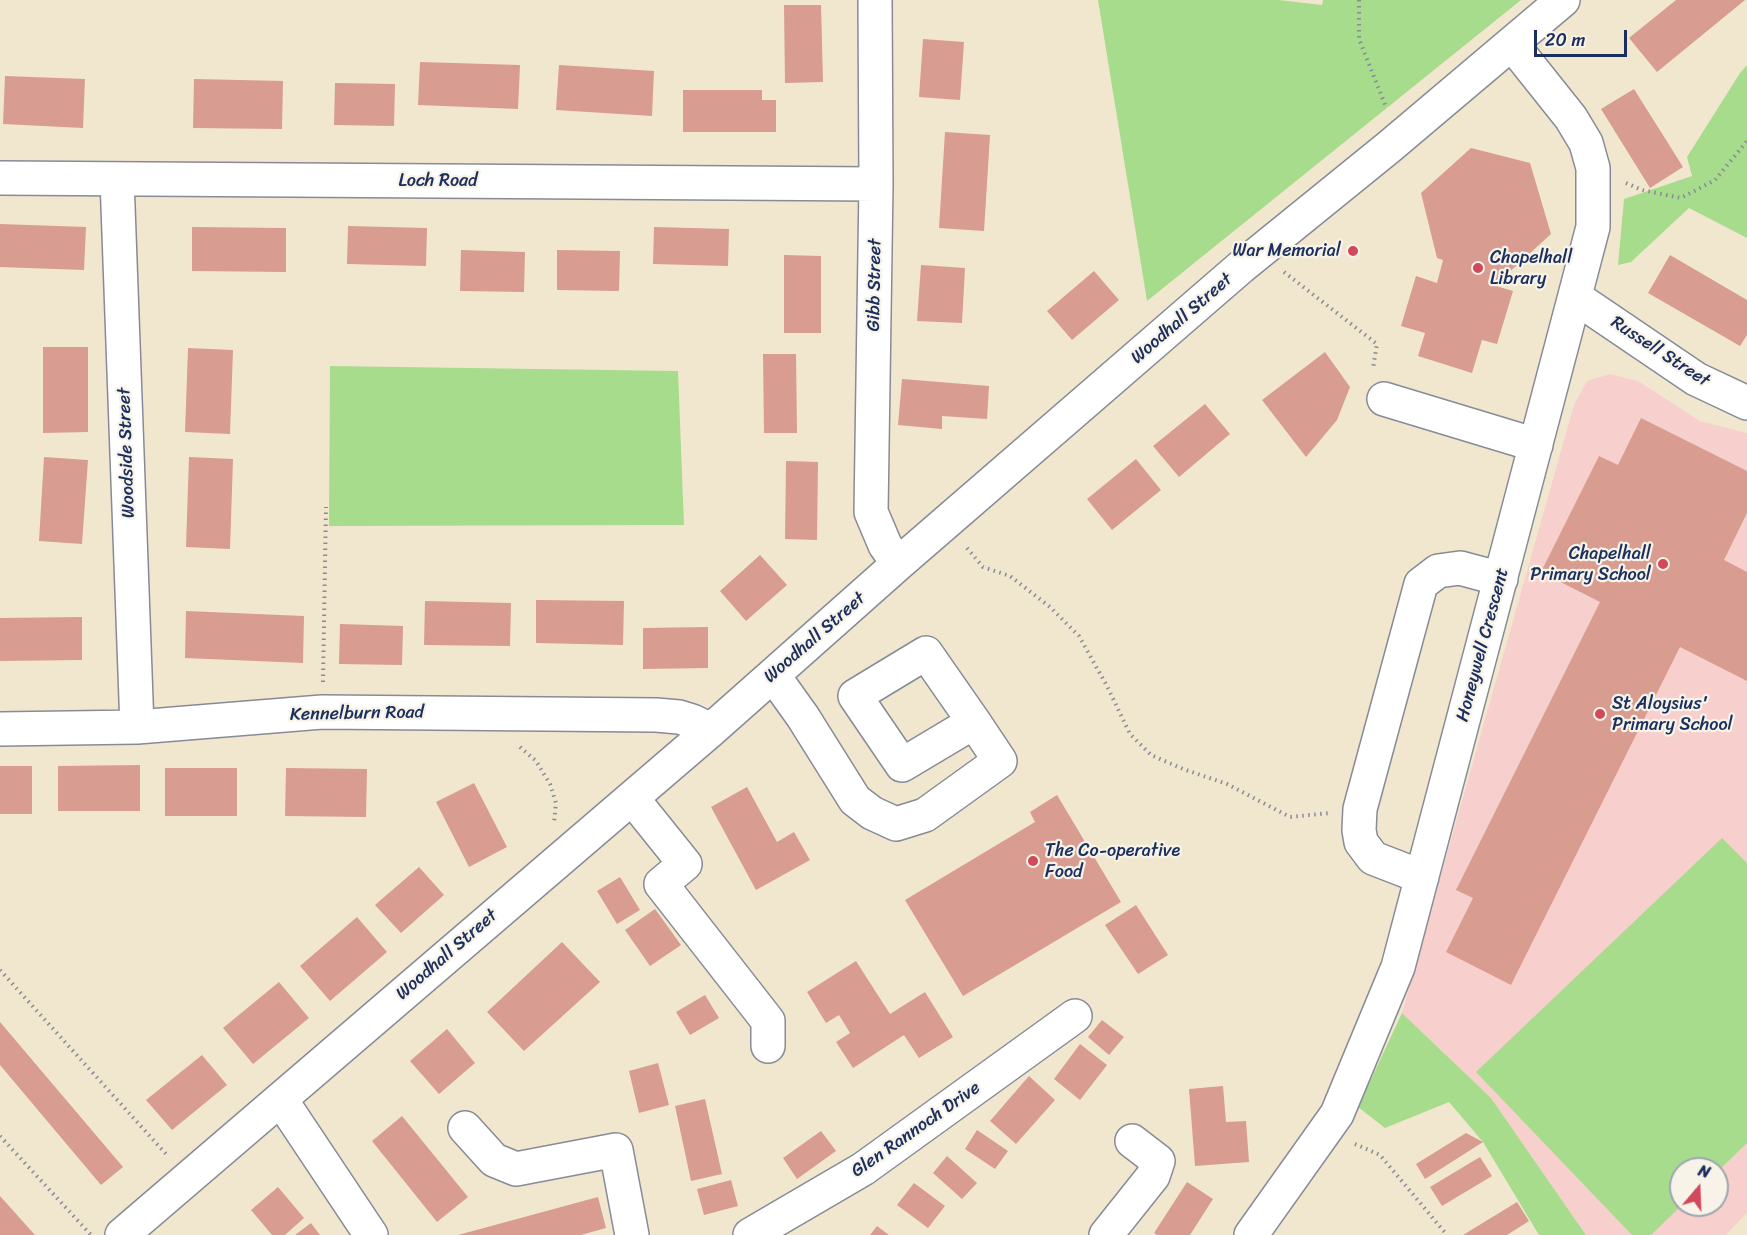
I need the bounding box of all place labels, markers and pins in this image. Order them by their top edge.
place label: War Memorial [1233,240,1341,262]
marker: War Memorial [1346,244,1360,258]
place label: Chapelhall Library [1490,247,1572,290]
marker: Chapelhall Library [1471,261,1485,275]
place label: Chapelhall Primary School [1530,543,1651,586]
marker: Chapelhall Primary School [1656,557,1670,571]
place label: St Aloysius' Primary School [1612,693,1733,736]
marker: St Aloysius' Primary School [1593,707,1607,721]
place label: The Co-operative Food [1045,840,1180,882]
marker: The Co-operative Food [1026,854,1040,868]

